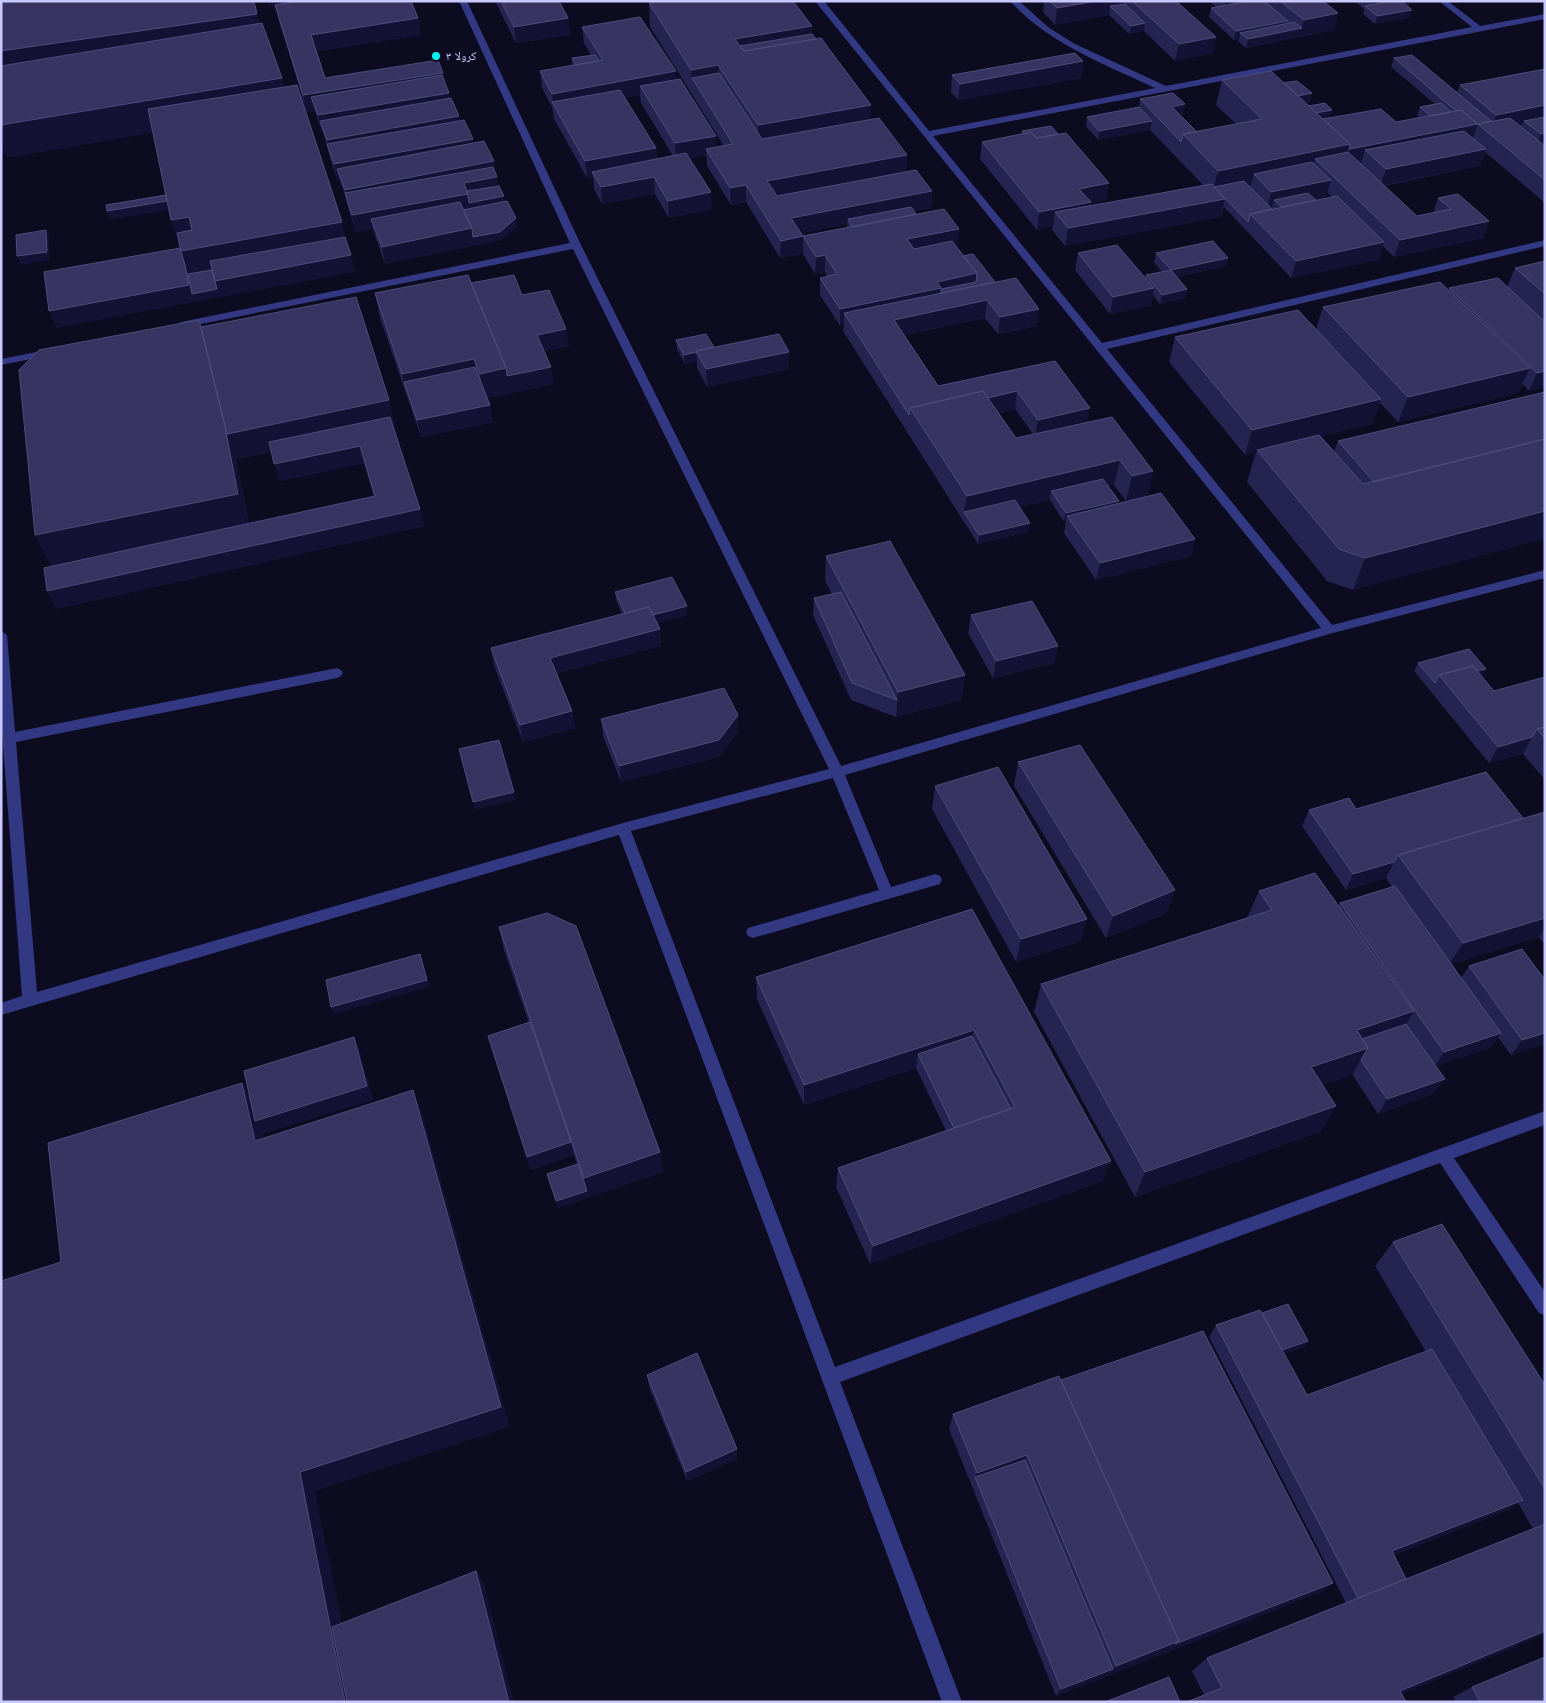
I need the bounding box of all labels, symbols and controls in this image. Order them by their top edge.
place label: كرولا ٣ [446,48,476,63]
marker: كرولا ٣ [430,50,442,62]

